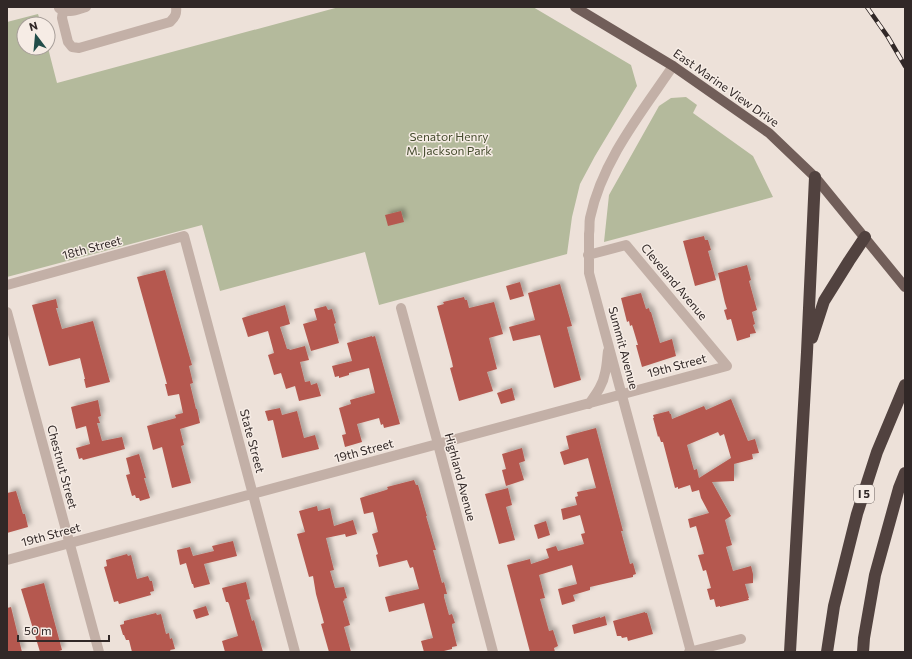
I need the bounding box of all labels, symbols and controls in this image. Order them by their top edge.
north arrow [16,16,56,56]
text: N [27,19,39,33]
street label: East Marine View Drive [671,45,782,129]
park label: Senator Henry M. Jackson Park [406,129,492,158]
street label: 18th Street [61,232,123,262]
street label: Cleveland Avenue [639,240,711,322]
street label: Summit Avenue [606,305,642,391]
street label: 19th Street [646,350,708,380]
street label: State Street [238,407,268,474]
street label: Chestnut Street [45,423,81,510]
street label: Highland Avenue [442,431,479,522]
street label: 19th Street [333,435,395,465]
road number: I 5 [854,485,874,503]
street label: 19th Street [20,519,82,549]
scale bar [18,617,109,643]
text: 50 m [24,623,52,637]

